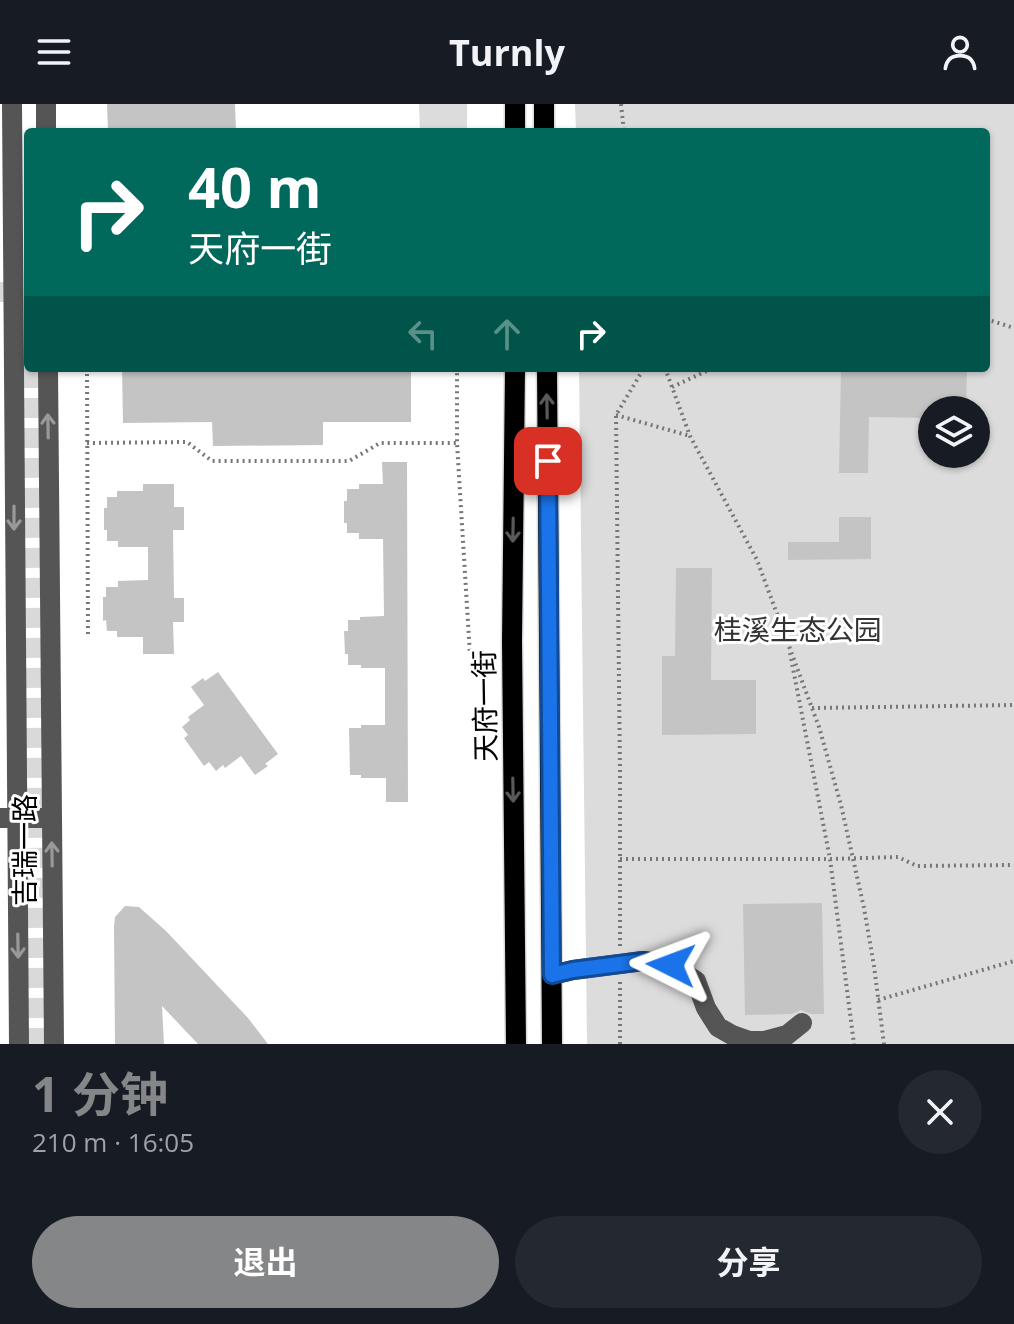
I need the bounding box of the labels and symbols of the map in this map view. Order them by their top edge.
one-way arrow [539,393,555,420]
one-way arrow [40,413,56,440]
pin [514,427,582,495]
one-way arrow [6,504,22,531]
one-way arrow [505,516,521,543]
park label: 桂溪生态公园 [714,610,882,648]
street label: 天府一街 [464,650,504,762]
one-way arrow [505,776,521,803]
street label: 吉瑞一路 [5,794,43,906]
one-way arrow [44,841,60,868]
position arrow [629,923,713,1007]
one-way arrow [10,932,26,959]

